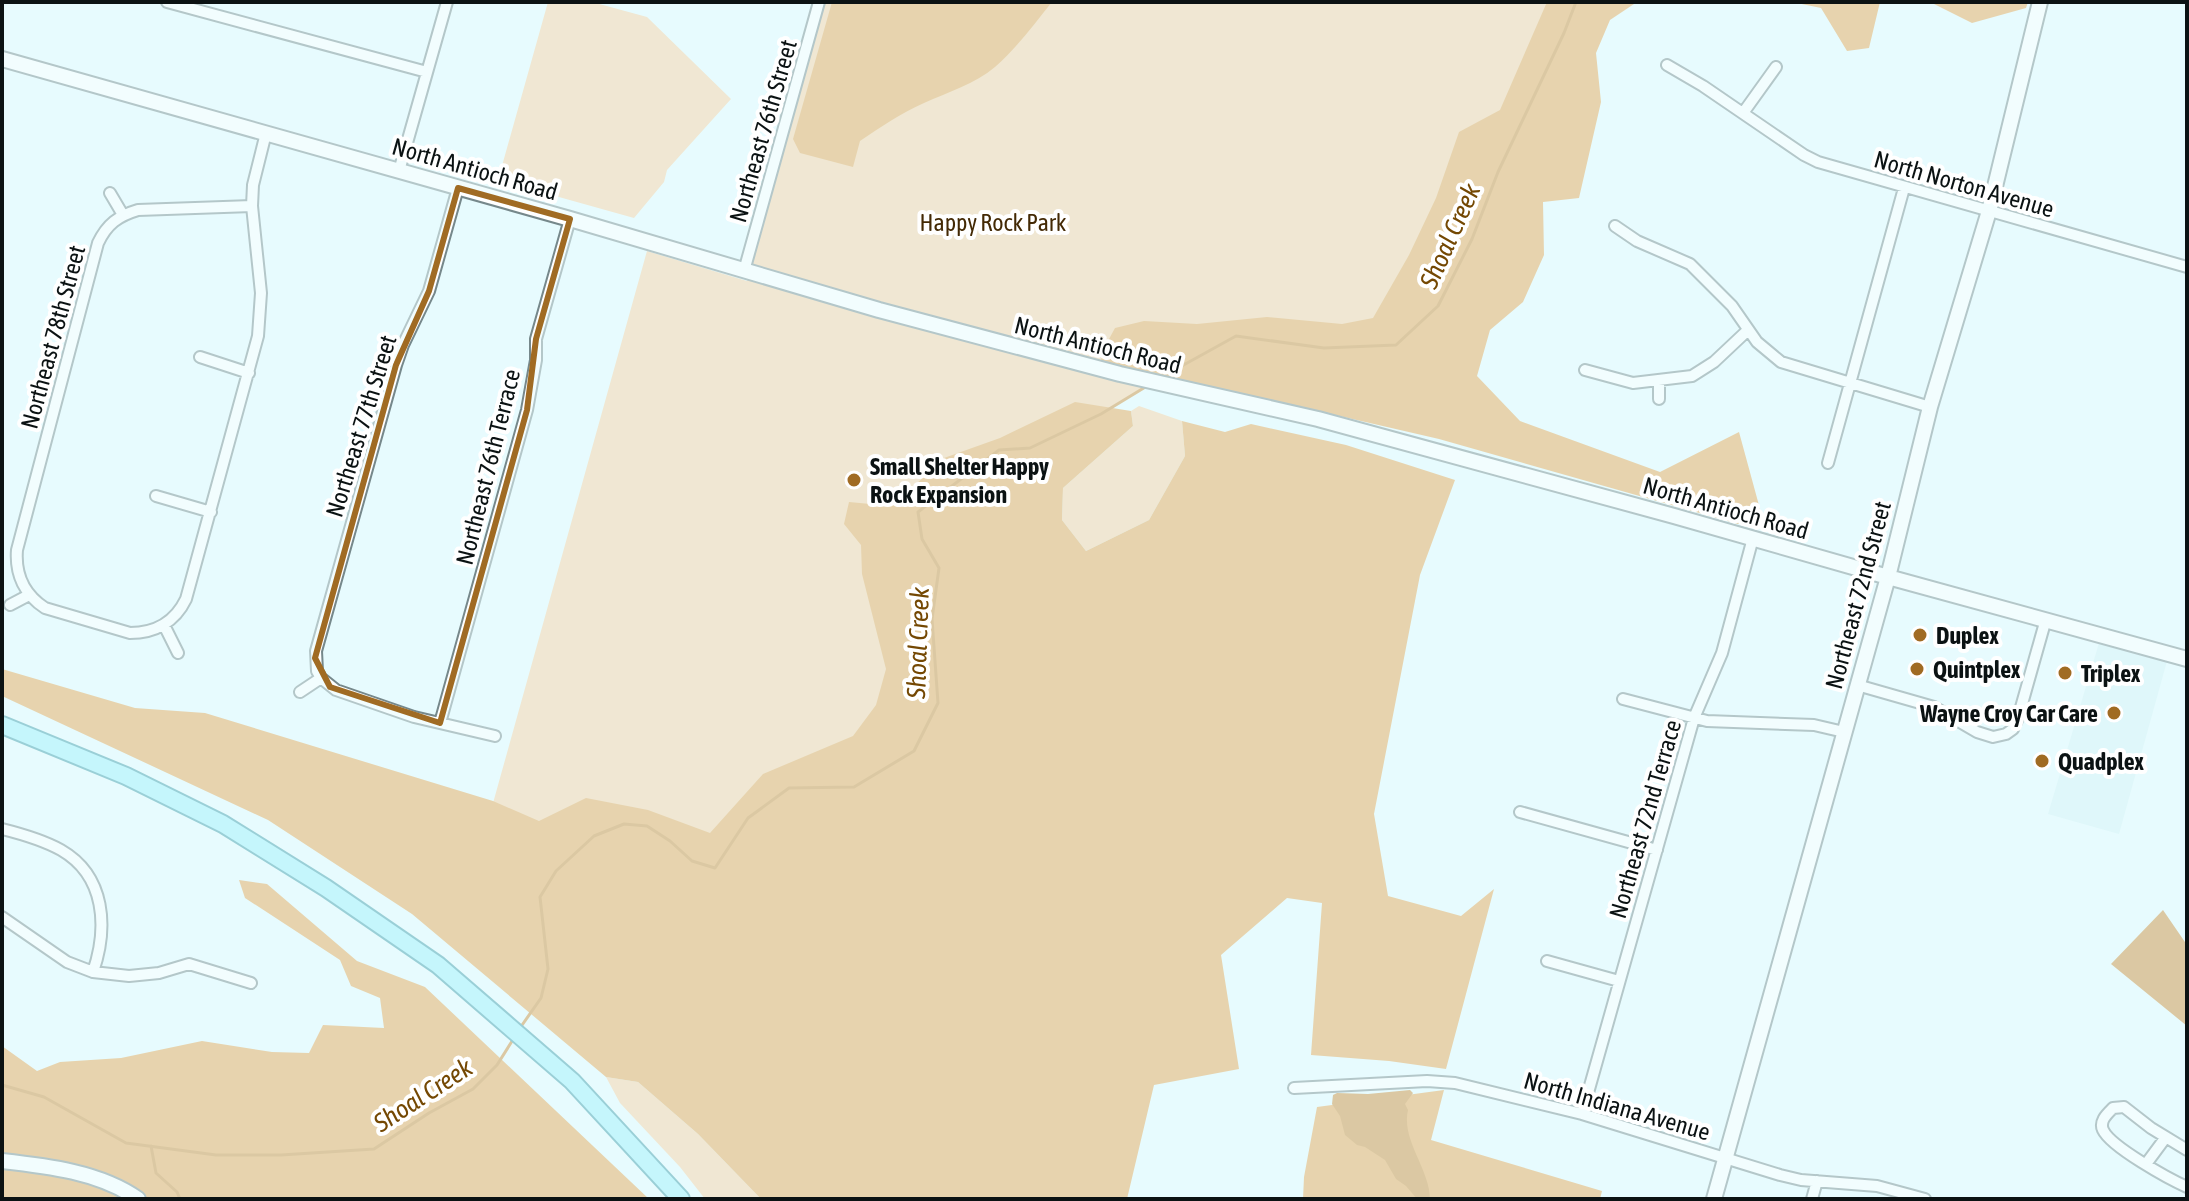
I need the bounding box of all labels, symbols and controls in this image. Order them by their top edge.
street label: Northeast 76th Street [724,37,802,225]
street label: North Antioch Road [389,132,561,206]
street label: North Norton Avenue [1871,145,2057,223]
water label: Shoal Creek [1413,179,1487,294]
park label: Happy Rock Park [920,209,1067,236]
street label: Northeast 78th Street [16,242,90,432]
street label: North Antioch Road [1012,311,1184,379]
street label: Northeast 77th Street [321,332,402,520]
street label: Northeast 76th Terrace [451,366,525,568]
place label: Small Shelter Happy Rock Expansion [870,453,1049,508]
marker: Small Shelter Happy Rock Expansion [845,471,863,489]
street label: North Antioch Road [1640,471,1812,545]
street label: Northeast 72nd Street [1820,498,1896,692]
water label: Shoal Creek [901,586,935,700]
place label: Duplex [1936,622,1999,649]
marker: Duplex [1911,626,1929,644]
place label: Quintplex [1933,656,2021,683]
marker: Quintplex [1908,660,1926,678]
place label: Triplex [2081,660,2141,687]
marker: Triplex [2056,664,2074,682]
place label: Wayne Croy Car Care [1919,700,2098,727]
marker: Wayne Croy Car Care [2105,704,2123,722]
street label: Northeast 72nd Terrace [1604,717,1686,921]
place label: Quadplex [2058,748,2144,775]
marker: Quadplex [2033,752,2051,770]
water label: Shoal Creek [367,1052,478,1138]
street label: North Indiana Avenue [1521,1066,1713,1146]

